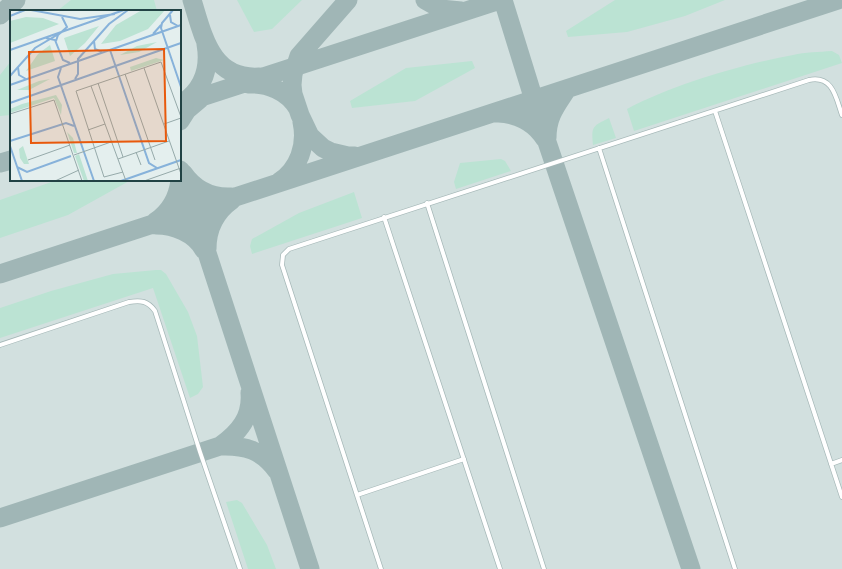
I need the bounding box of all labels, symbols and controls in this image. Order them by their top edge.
inset map [10,10,181,181]

